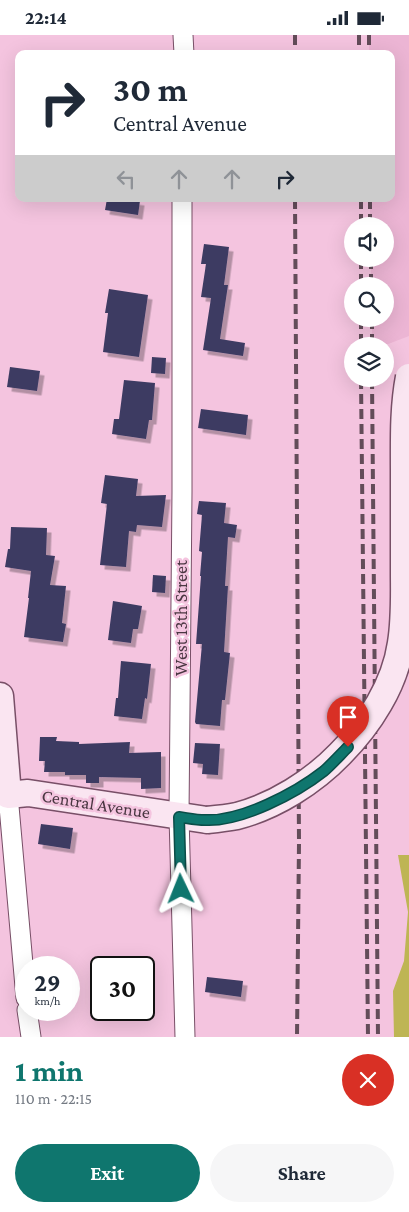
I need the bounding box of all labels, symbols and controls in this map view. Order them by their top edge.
text: 22:14 [25,7,67,28]
icon: right [30,70,95,135]
text: 30 m [113,70,188,109]
text: Central Avenue [113,111,247,136]
icon: left [112,165,140,193]
icon: ahead [165,165,193,193]
icon: ahead [218,165,246,193]
icon: right [271,165,299,193]
map controls [344,217,394,387]
button: sound [344,217,394,267]
button: search [344,277,394,327]
button: layers [344,337,394,387]
street label: West 13th Street [171,559,191,676]
pin [327,696,369,747]
icon: arrive [334,703,362,731]
street label: Central Avenue [40,786,152,822]
position arrow [154,862,206,914]
speed limit sign: 30 [90,956,155,1021]
text: 29 [34,969,61,996]
text: km/h [35,994,60,1008]
text: 1 min [15,1054,83,1087]
button: close [342,1054,394,1106]
text: 110 m · 22:15 [15,1090,92,1107]
button: Exit [15,1144,200,1202]
button: Share [210,1144,394,1202]

